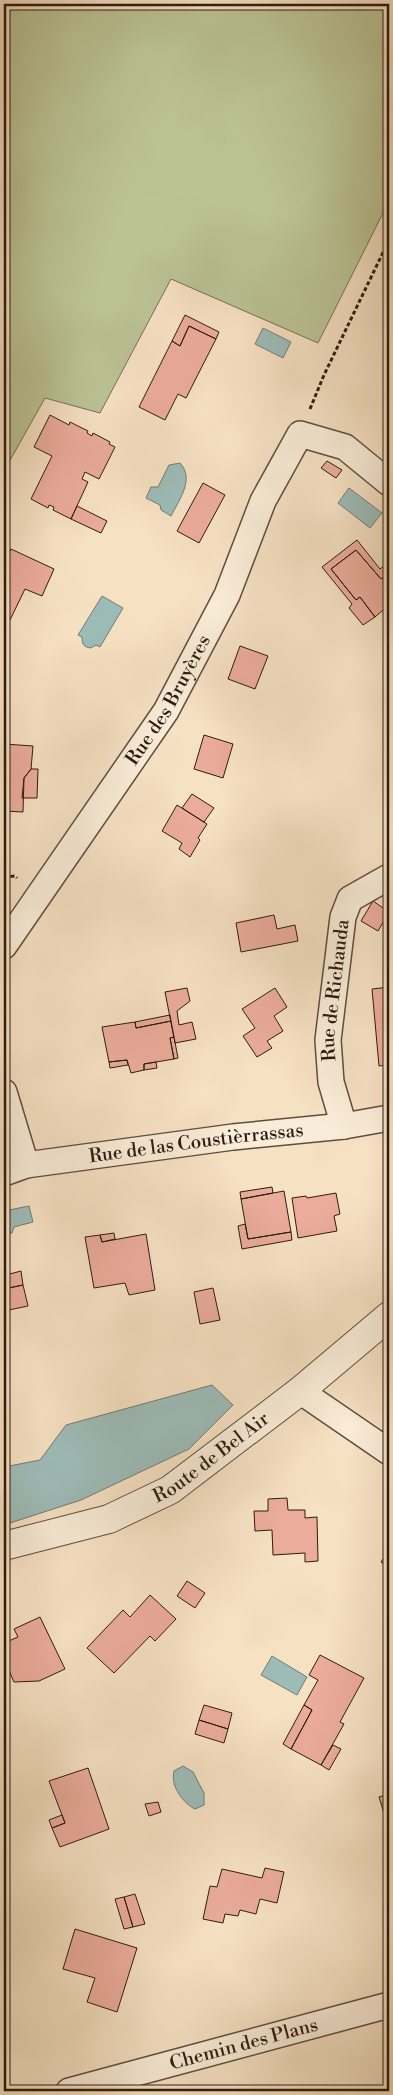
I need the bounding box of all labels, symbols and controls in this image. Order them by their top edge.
street label: Rue des Bruyères [120,631,216,770]
street label: Rue de Richauda [316,918,355,1062]
street label: Rue de las Coustièrrassas [87,1118,305,1168]
street label: Route de Bel Air [149,1407,274,1508]
street label: Chemin des Plans [167,2013,321,2075]

